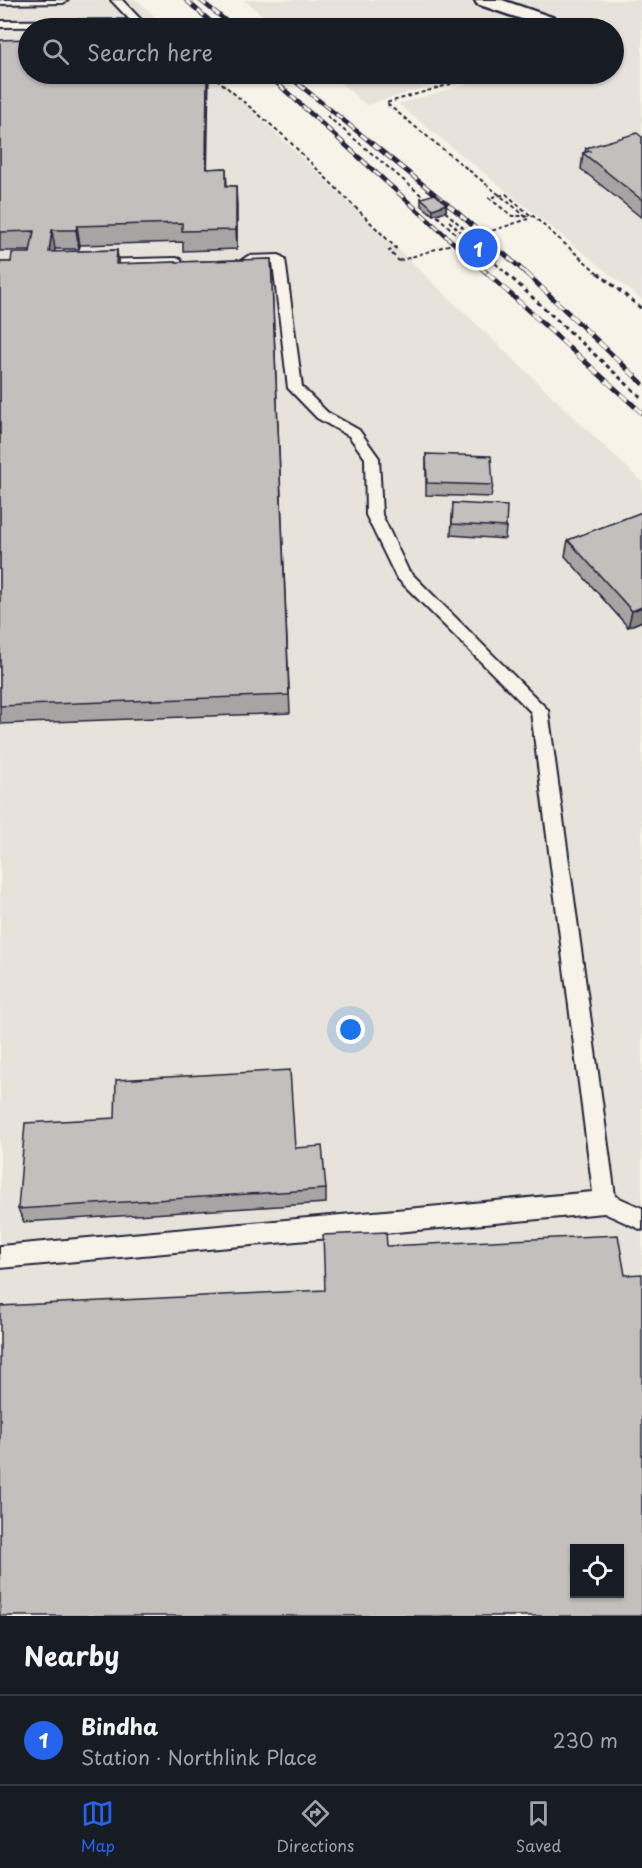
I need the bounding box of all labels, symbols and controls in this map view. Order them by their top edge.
search box [18,18,624,84]
icon: search [39,35,72,68]
text: Search here [87,35,213,68]
pin: 1 [458,226,498,270]
your location [336,1015,365,1044]
map controls [570,1544,624,1598]
button: locate [570,1544,624,1598]
text: Nearby [24,1636,119,1675]
text: Bindha [81,1709,158,1742]
text: 1 [39,1725,48,1755]
text: 230 m [553,1725,618,1755]
text: Station · Northlink Place [81,1742,317,1772]
tab: Map [81,1797,115,1857]
tab: Directions [276,1797,354,1857]
tab: Saved [516,1797,561,1857]

